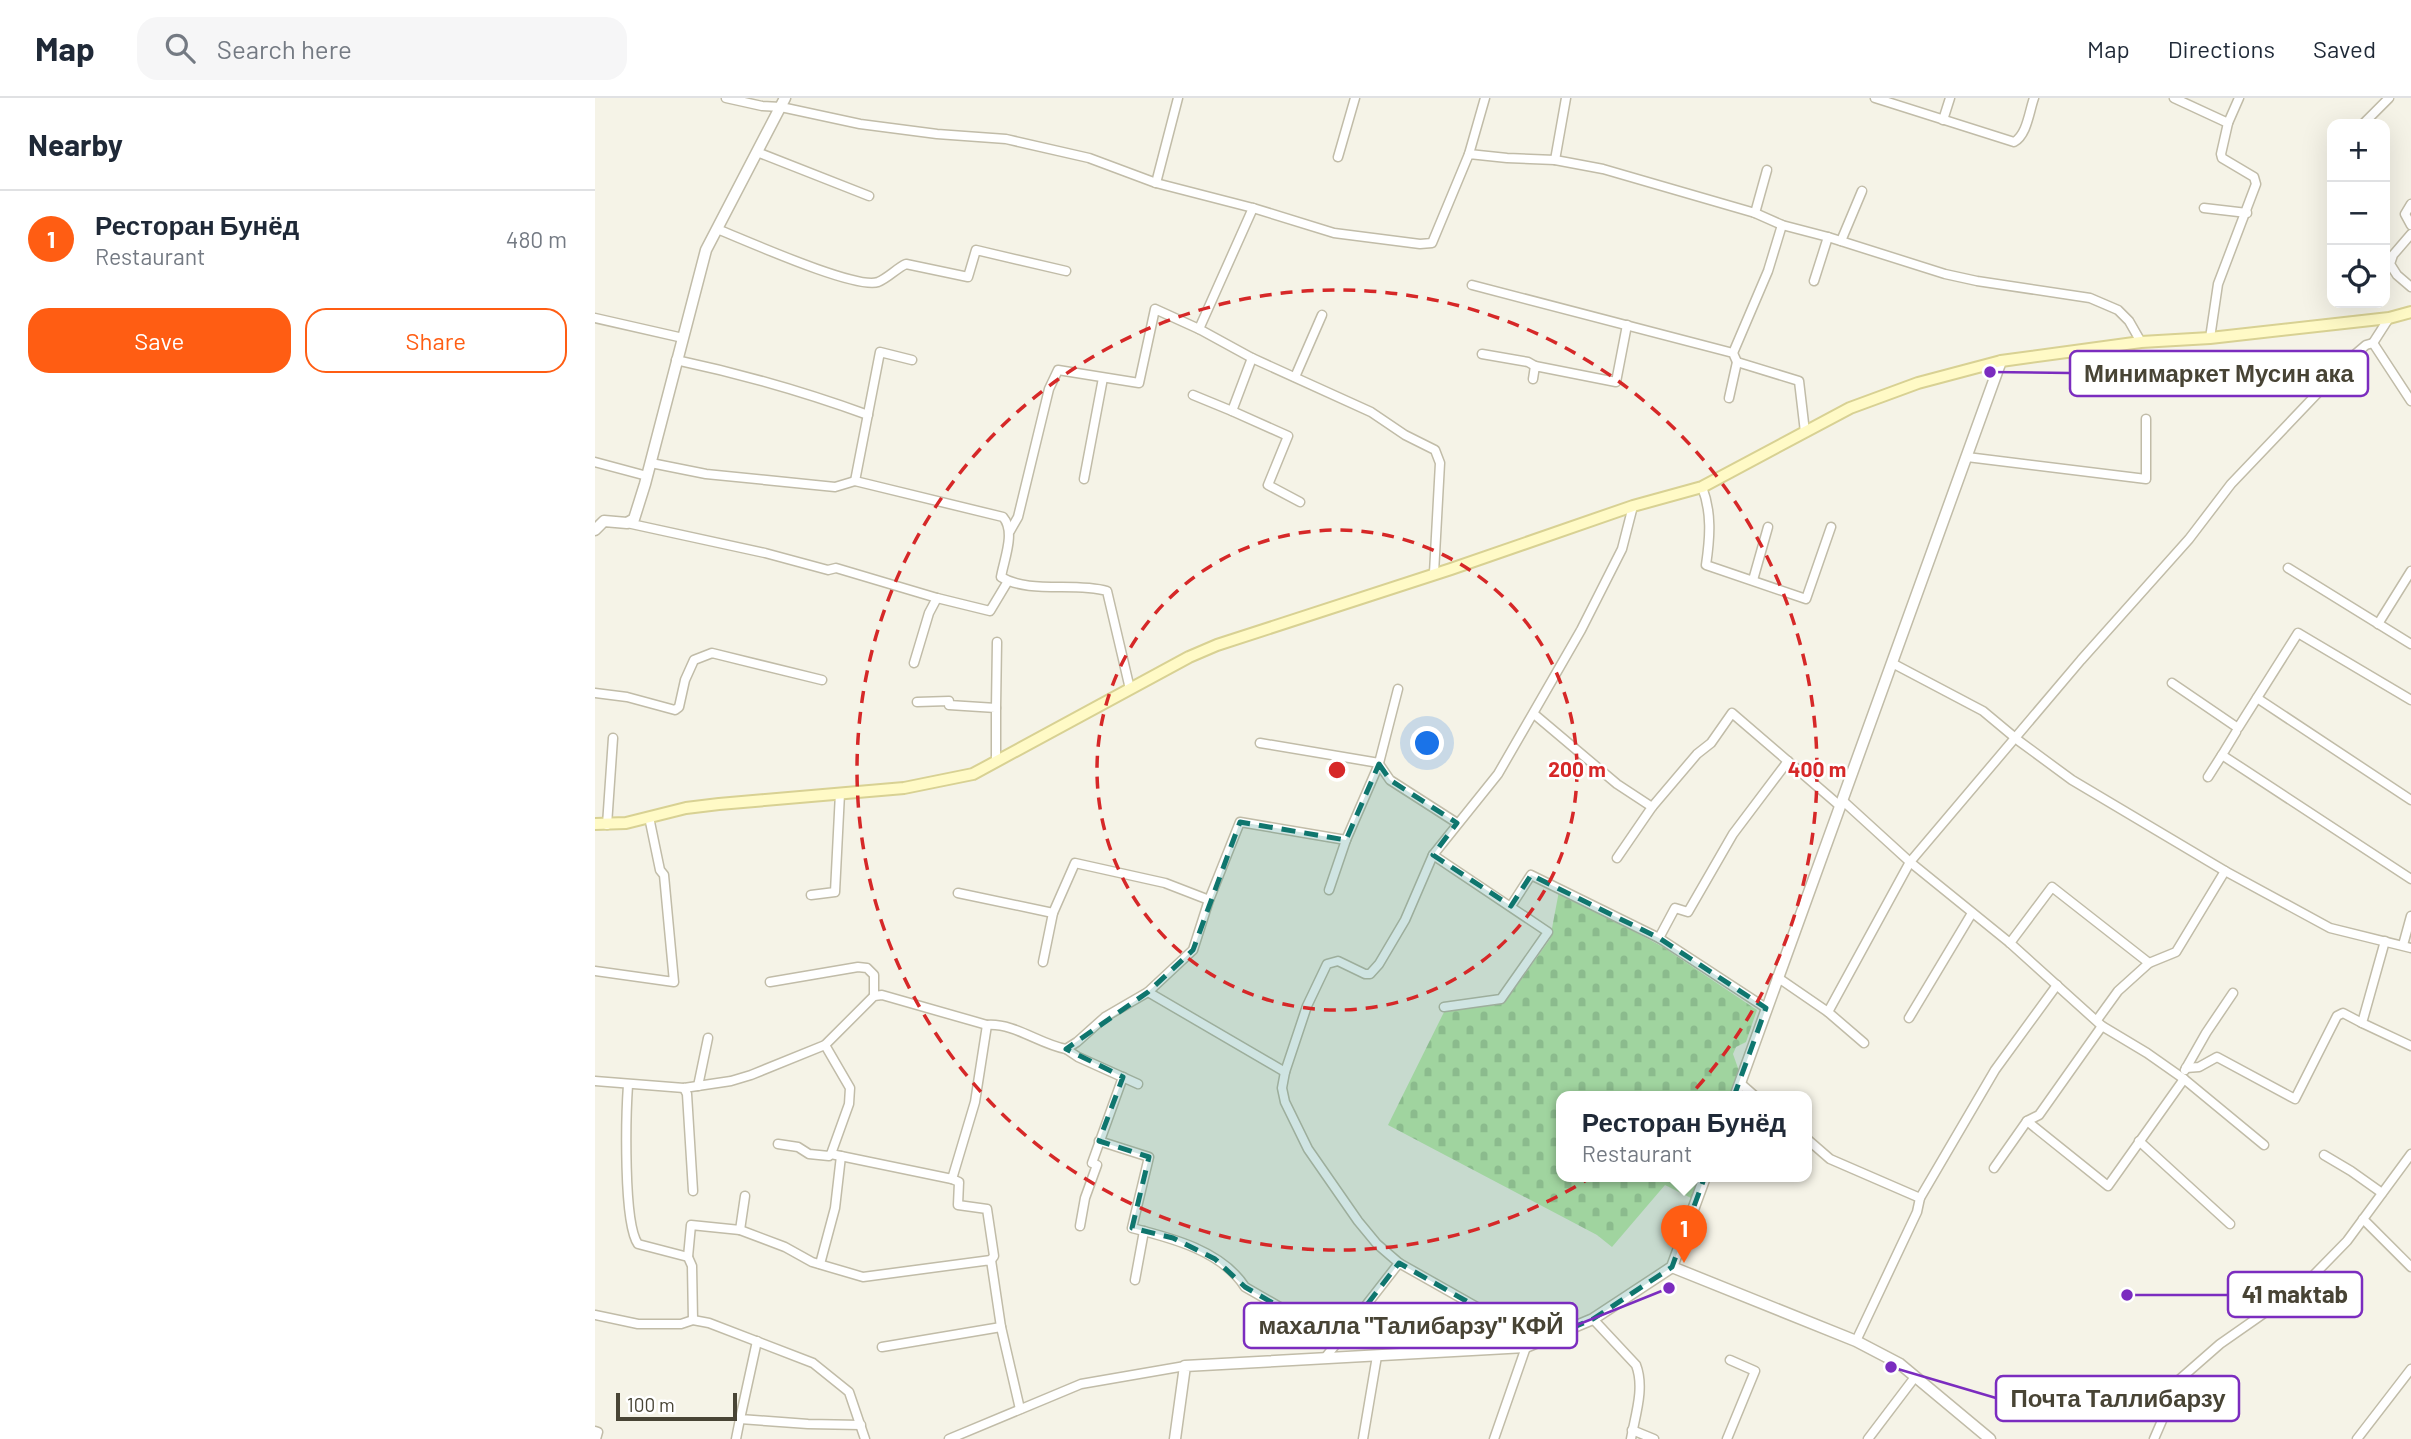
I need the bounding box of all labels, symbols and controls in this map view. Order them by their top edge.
search box [137,17,627,80]
text: Map [35,28,95,68]
icon: search [161,29,199,67]
text: Search here [217,33,352,64]
text: Map [2087,34,2130,63]
text: Directions [2168,34,2275,63]
text: Saved [2313,34,2376,63]
map controls [2327,119,2390,308]
button: + [2327,119,2390,182]
text: Nearby [28,126,123,162]
button: − [2327,182,2390,245]
text: Ресторан Бунёд [95,209,299,240]
text: 1 [47,225,55,253]
text: 480 m [506,225,567,253]
text: Restaurant [95,242,205,270]
button: locate [2327,245,2390,308]
button: Save [28,308,291,373]
button: Share [305,308,567,373]
callout: Минимаркет Мусин ака [2070,351,2368,396]
text: Минимаркет Мусин ака [2084,358,2355,387]
your location [1410,726,1444,760]
text: 200 m [1548,756,1606,781]
text: 400 m [1788,756,1846,781]
centre of rings [1325,758,1349,782]
popup [1556,1091,1812,1182]
text: Ресторан Бунёд [1582,1106,1786,1137]
text: Restaurant [1582,1139,1692,1167]
pin: 1 [1661,1205,1707,1263]
callout: 41 maktab [2228,1272,2362,1317]
text: 41 maktab [2242,1279,2348,1308]
callout: махалла "Талибарзу" КФЙ [1244,1303,1577,1348]
text: махалла "Талибарзу" КФЙ [1259,1310,1563,1339]
callout: Почта Таллибарзу [1996,1376,2239,1421]
text: Почта Таллибарзу [2011,1383,2226,1412]
scale bar [616,1390,737,1422]
text: 100 m [627,1393,675,1416]

